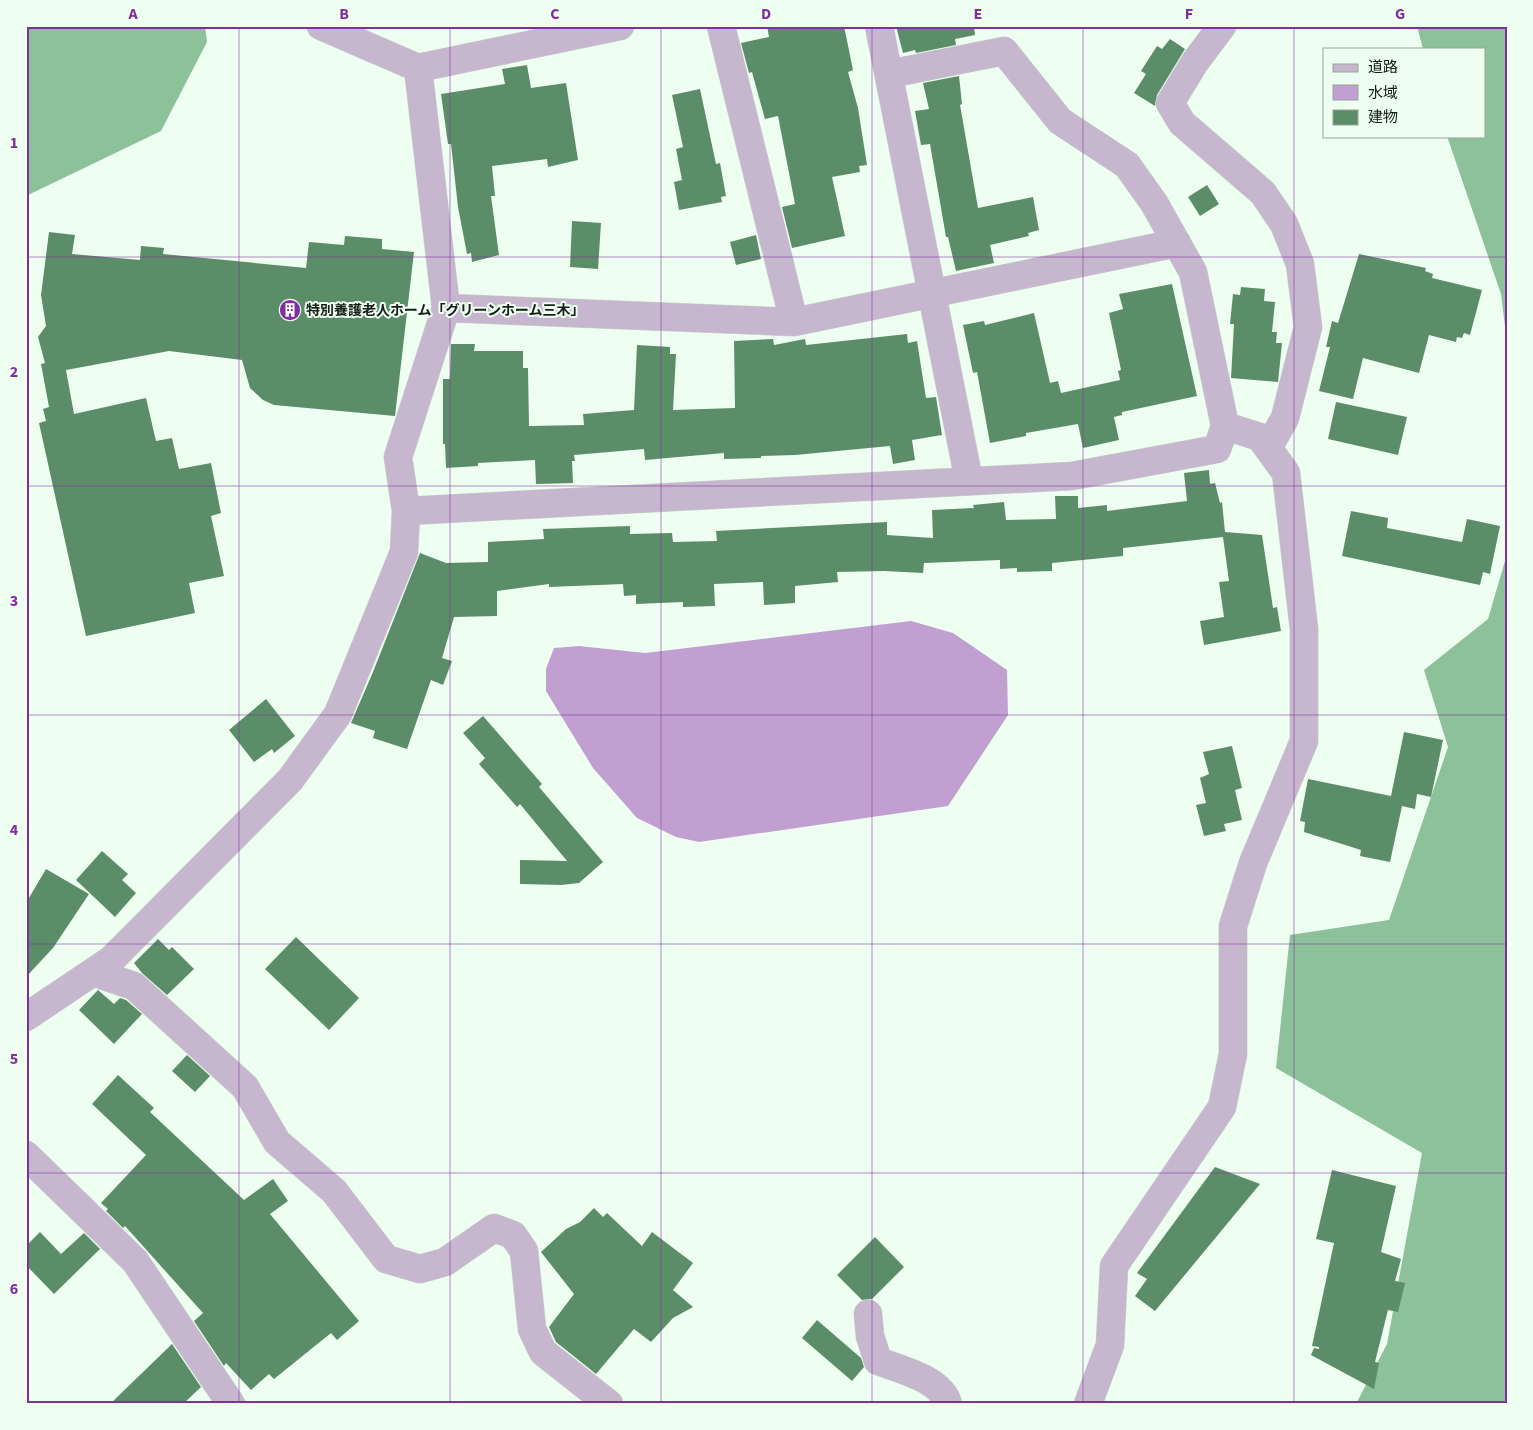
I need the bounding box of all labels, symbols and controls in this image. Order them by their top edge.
text: A [127,3,138,25]
text: B [339,3,349,25]
text: C [550,3,560,25]
text: D [761,3,771,25]
text: E [974,3,982,25]
text: F [1185,3,1193,25]
text: G [1395,3,1405,25]
legend [1323,48,1486,138]
text: 道路 [1368,57,1398,78]
text: 水域 [1368,83,1398,104]
text: 建物 [1368,107,1398,128]
text: 1 [10,132,18,154]
building icon: 特別養護老人ホーム「グリーンホーム三木」 [278,298,302,322]
place label: 特別養護老人ホーム「グリーンホーム三木」 [306,301,584,321]
text: 2 [10,361,18,383]
text: 3 [10,590,18,612]
text: 4 [10,819,19,841]
text: 5 [10,1048,18,1070]
text: 6 [10,1278,18,1300]

